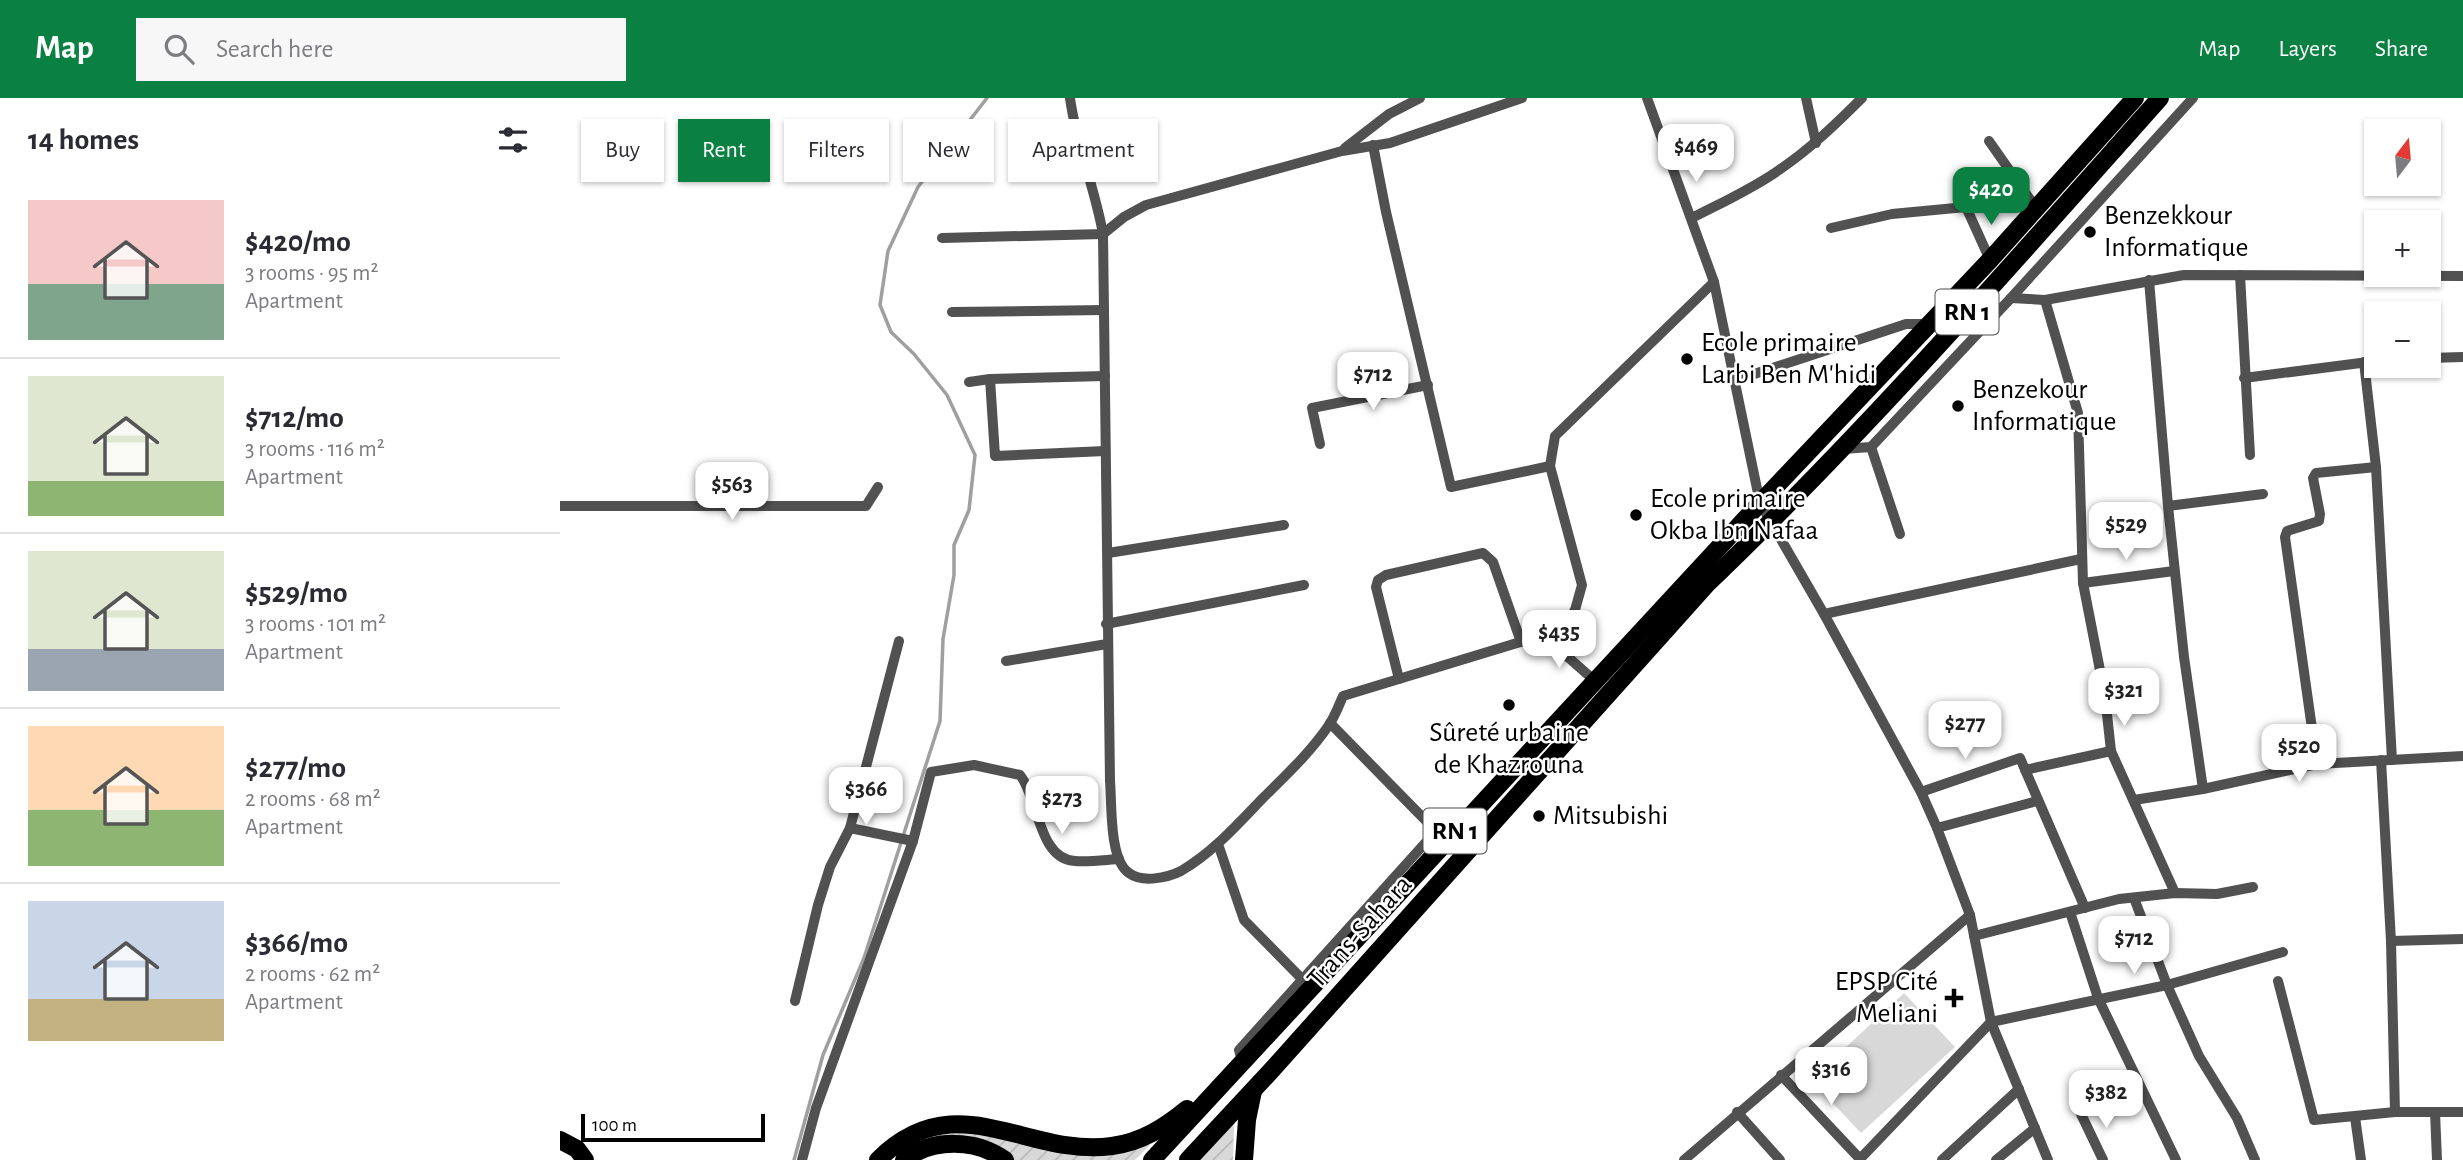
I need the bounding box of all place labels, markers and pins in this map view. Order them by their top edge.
pin: $469 [1655,125,1737,184]
pin: $420 [1950,167,2032,227]
place label: Benzekkour Informatique [2104,202,2248,262]
marker: Benzekkour Informatique [2082,224,2098,240]
place label: Ecole primaire Larbi Ben M'hidi [1701,329,1876,389]
marker: Ecole primaire Larbi Ben M'hidi [1679,351,1695,367]
pin: $712 [1332,352,1414,412]
place label: Benzekour Informatique [1972,376,2116,436]
marker: Benzekour Informatique [1950,398,1966,414]
pin: $563 [691,462,773,522]
place label: Ecole primaire Okba Ibn Nafaa [1650,485,1818,545]
pin: $529 [2085,503,2167,562]
marker: Ecole primaire Okba Ibn Nafaa [1628,507,1644,523]
pin: $435 [1518,610,1600,670]
pin: $321 [2083,668,2165,728]
marker: Sûreté urbaine de Khazrouna [1501,697,1517,713]
pin: $277 [1924,702,2006,761]
place label: Sûreté urbaine de Khazrouna [1429,719,1589,779]
pin: $520 [2258,724,2340,784]
pin: $366 [825,768,907,827]
pin: $273 [1021,776,1103,836]
place label: Mitsubishi [1553,802,1668,830]
marker: Mitsubishi [1531,808,1547,824]
pin: $712 [2093,916,2175,976]
place label: EPSP Cité Meliani [1835,968,1938,1028]
marker: EPSP Cité Meliani [1944,988,1964,1008]
pin: $316 [1790,1048,1872,1107]
pin: $382 [2065,1070,2147,1130]

